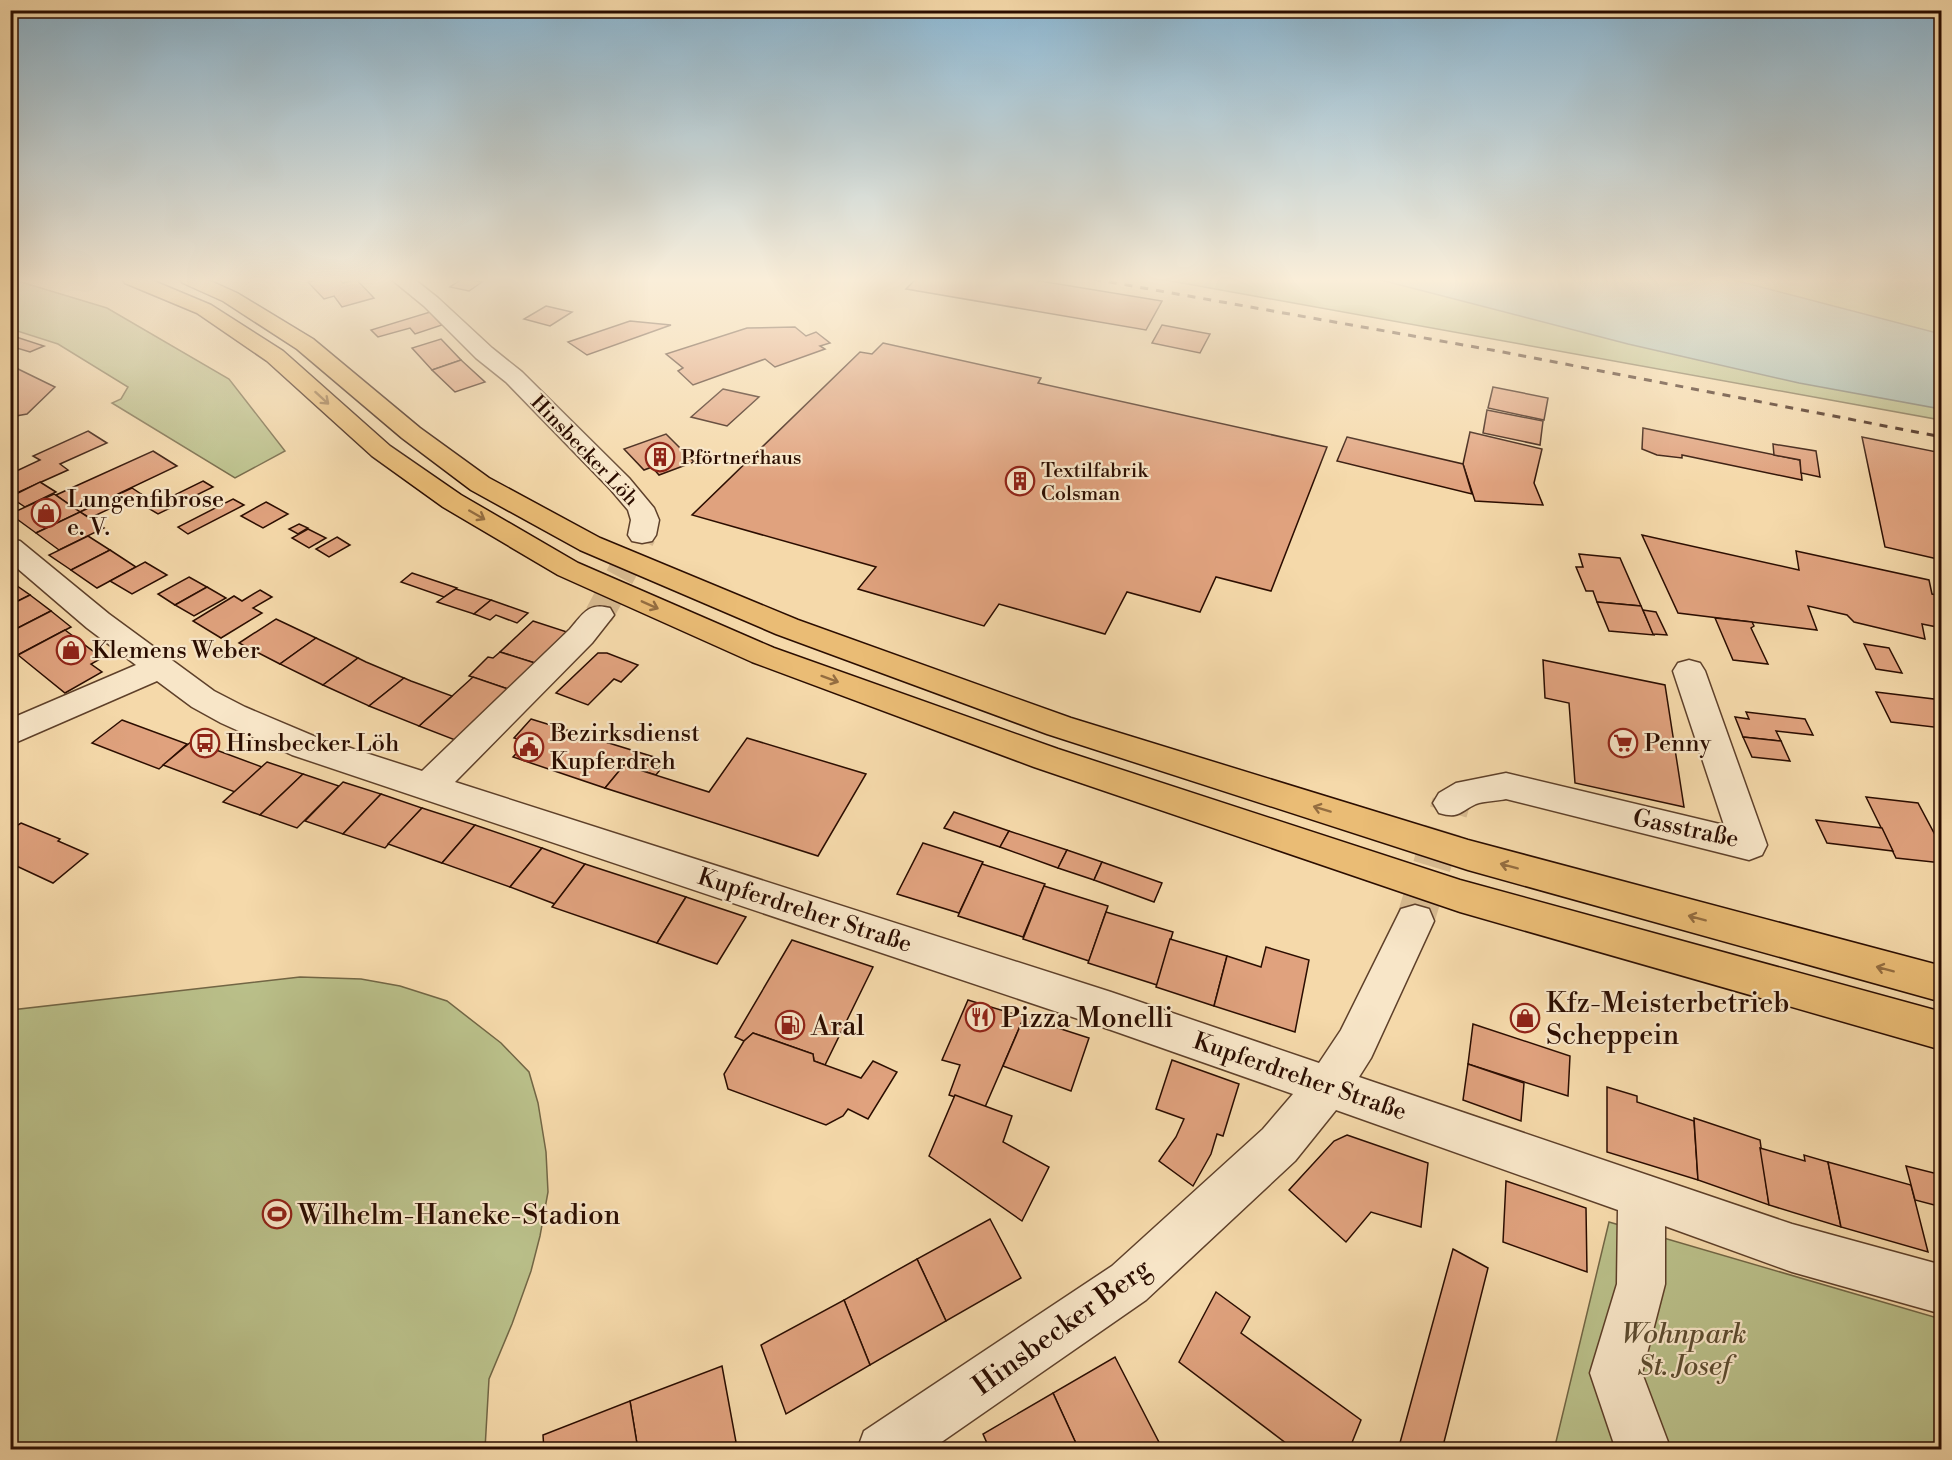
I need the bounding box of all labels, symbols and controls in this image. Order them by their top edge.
street label: Hinsbecker Löh [525,390,643,512]
one-way arrow [314,391,329,405]
building icon: Pförtnerhaus [644,441,676,473]
place label: Pförtnerhaus [681,446,802,471]
place label: Textilfabrik Colsman [1041,459,1149,507]
building icon: Textilfabrik Colsman [1004,465,1036,497]
place label: Lungenfibrose e. V. [67,485,224,543]
shop icon: Lungenfibrose e. V. [30,497,62,529]
one-way arrow [468,510,485,522]
one-way arrow [640,599,658,611]
shop icon: Klemens Weber [55,634,87,666]
place label: Klemens Weber [92,636,260,666]
one-way arrow [820,675,839,686]
place label: Bezirksdienst Kupferdreh [549,719,700,777]
bus stop icon: Hinsbecker Löh [189,727,221,759]
supermarket icon: Penny [1607,727,1639,759]
place label: Hinsbecker Löh [226,729,399,759]
place label: Penny [1644,729,1711,759]
public building icon: Bezirksdienst Kupferdreh [513,731,545,763]
one-way arrow [1313,803,1332,814]
street label: Gasstraße [1630,803,1742,855]
one-way arrow [1500,860,1519,871]
street label: Kupferdreher Straße [694,862,916,960]
one-way arrow [1688,911,1707,923]
one-way arrow [1876,963,1895,974]
place label: Kfz-Meisterbetrieb Scheppein [1546,986,1789,1053]
restaurant icon: Pizza Monelli [964,1001,996,1033]
place label: Pizza Monelli [1001,1001,1173,1036]
shop icon: Kfz-Meisterbetrieb Scheppein [1509,1002,1541,1034]
fuel station icon: Aral [774,1009,806,1041]
place label: Aral [810,1009,865,1044]
street label: Kupferdreher Straße [1189,1026,1410,1128]
sports icon: Wilhelm-Haneke-Stadion [261,1198,293,1230]
place label: Wilhelm-Haneke-Stadion [297,1198,621,1233]
street label: Hinsbecker Berg [966,1251,1158,1404]
park label: Wohnpark St. Josef [1621,1317,1747,1384]

